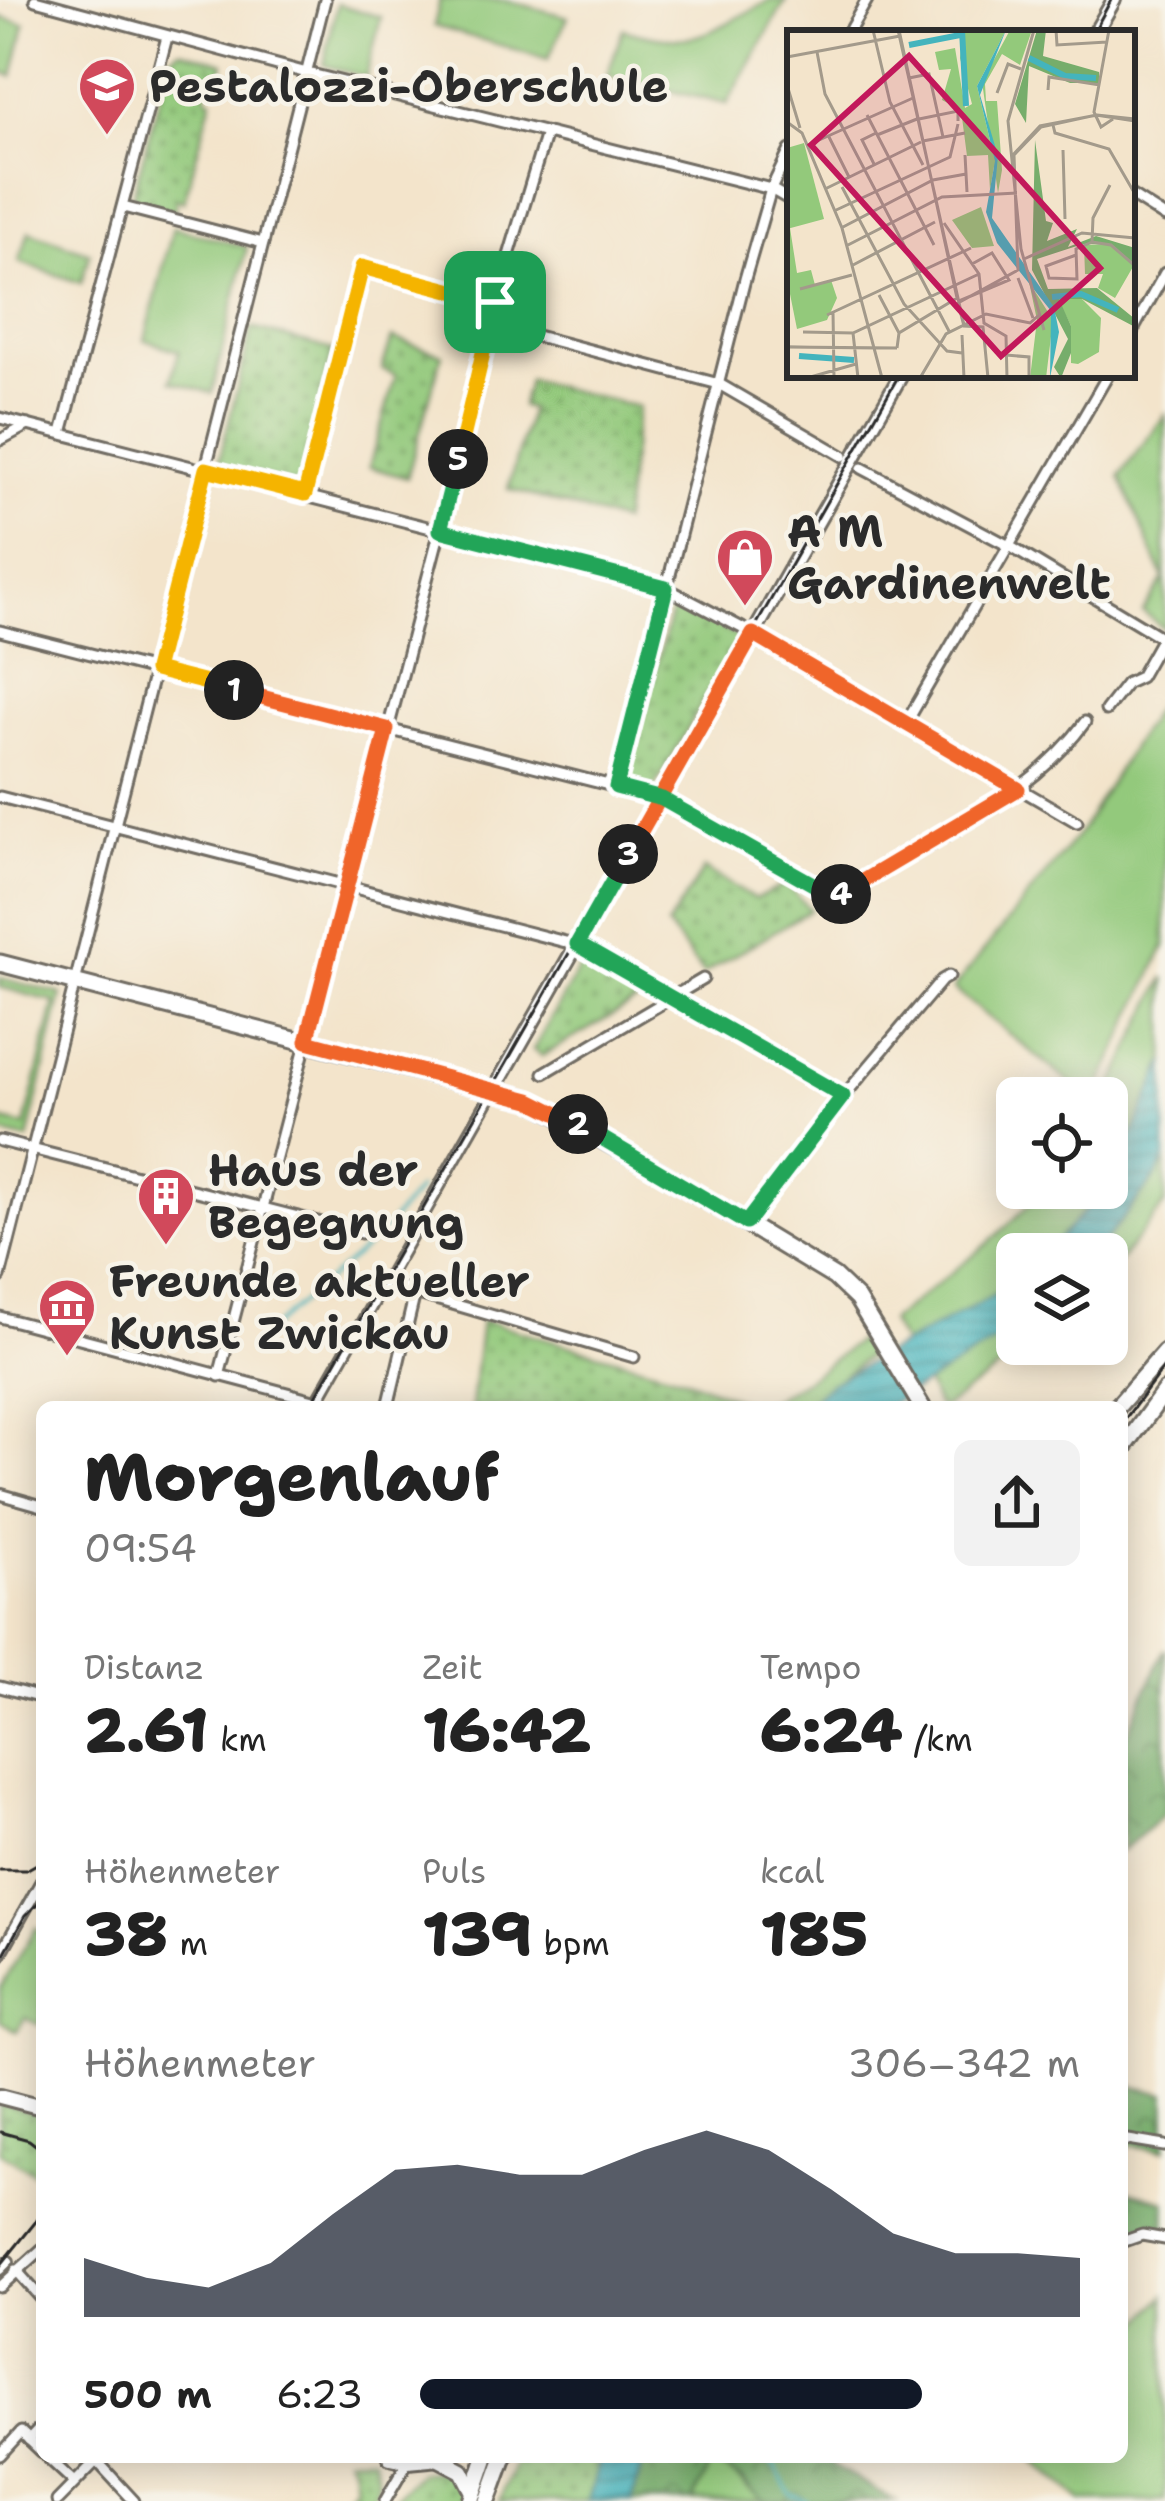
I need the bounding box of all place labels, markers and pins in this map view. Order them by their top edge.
school or university icon: Pestalozzi-Oberschule [76,55,138,137]
place label: Pestalozzi-Oberschule [149,56,669,116]
pin [444,251,546,353]
pin: 5 [428,429,488,489]
place label: A M Gardinenwelt [787,501,1111,613]
shop icon: A M Gardinenwelt [714,526,776,608]
pin: 1 [204,660,264,720]
pin: 3 [598,824,658,884]
pin: 4 [811,864,871,924]
pin: 2 [548,1094,608,1154]
place label: Haus der Begegnung [208,1140,464,1252]
building icon: Haus der Begegnung [135,1165,197,1247]
place label: Freunde aktueller Kunst Zwickau [109,1251,530,1363]
museum icon: Freunde aktueller Kunst Zwickau [36,1276,98,1358]

